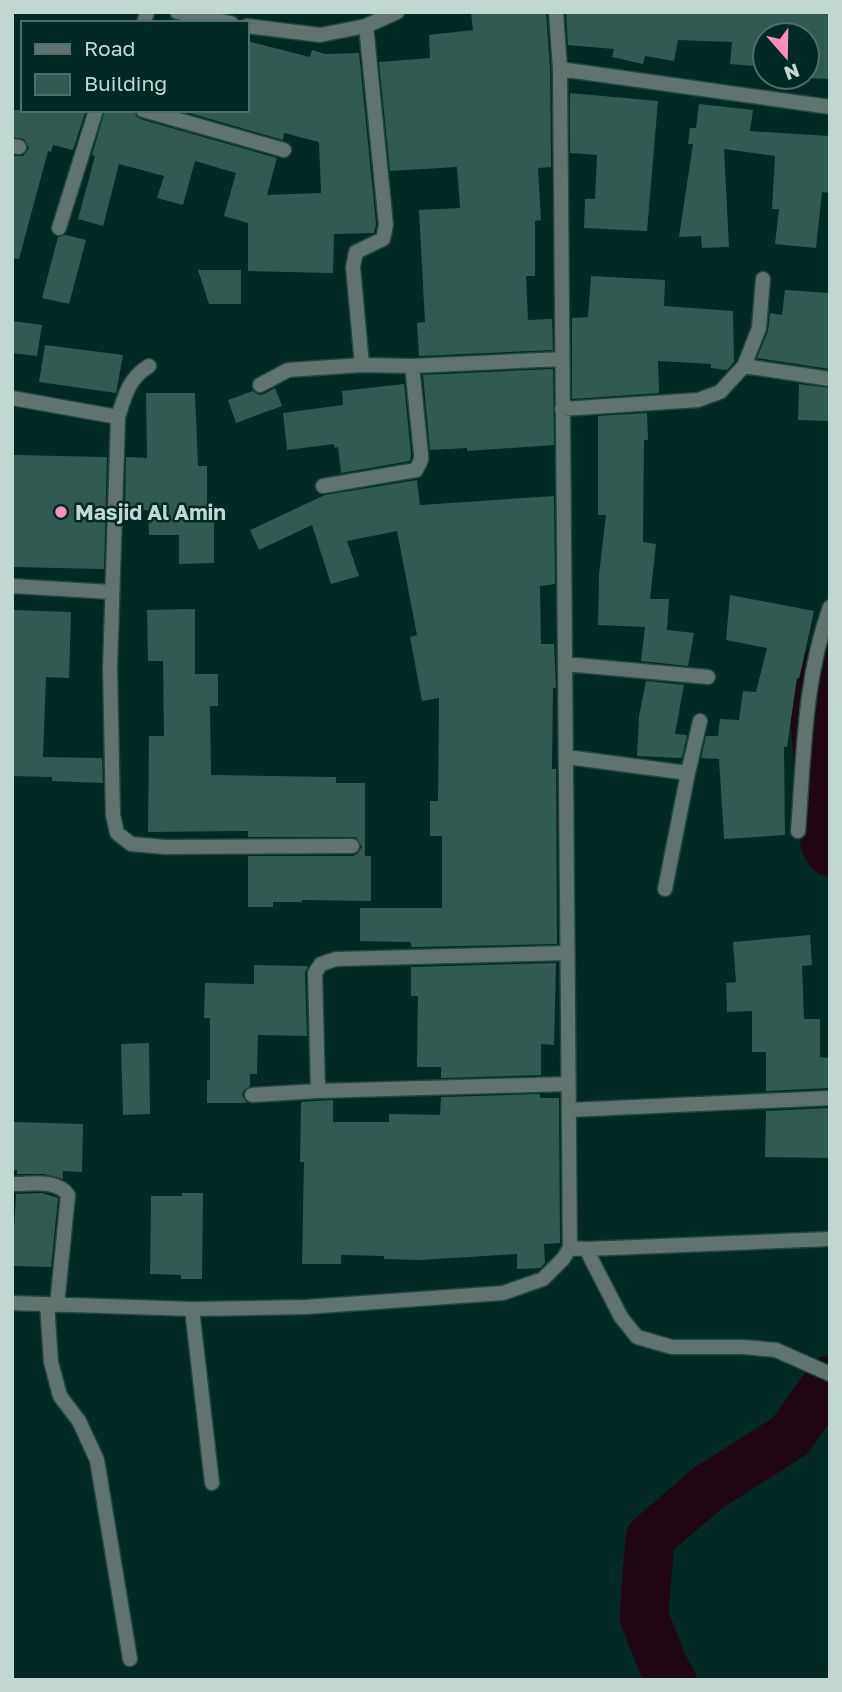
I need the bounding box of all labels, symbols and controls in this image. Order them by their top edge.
legend [21,21,248,112]
north arrow [751,21,821,91]
text: Road [84,35,135,61]
text: N [781,59,803,86]
text: Building [84,70,167,96]
place label: Masjid Al Amin [75,499,226,525]
marker: Masjid Al Amin [53,504,69,520]

